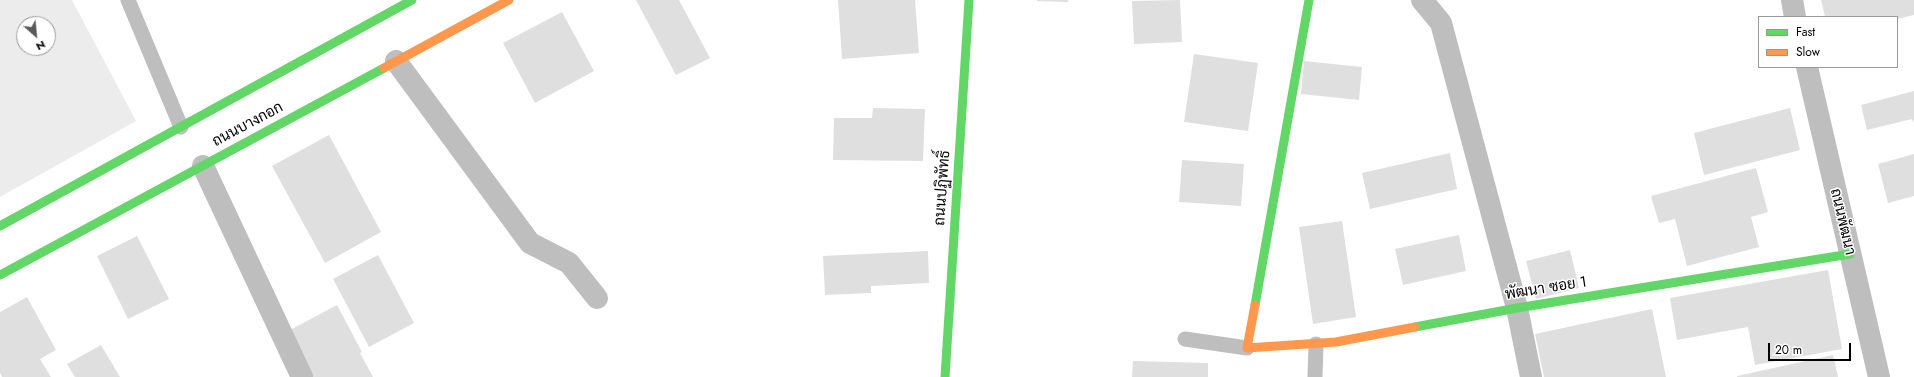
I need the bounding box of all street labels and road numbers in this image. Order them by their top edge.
street label: ถนนบางกอก [209,99,287,151]
street label: ถนนปฏิพัทธิ์ [931,150,955,226]
street label: ถนนพัฒนา [1826,187,1858,257]
street label: พัฒนา ซอย 1 [1504,274,1588,304]

